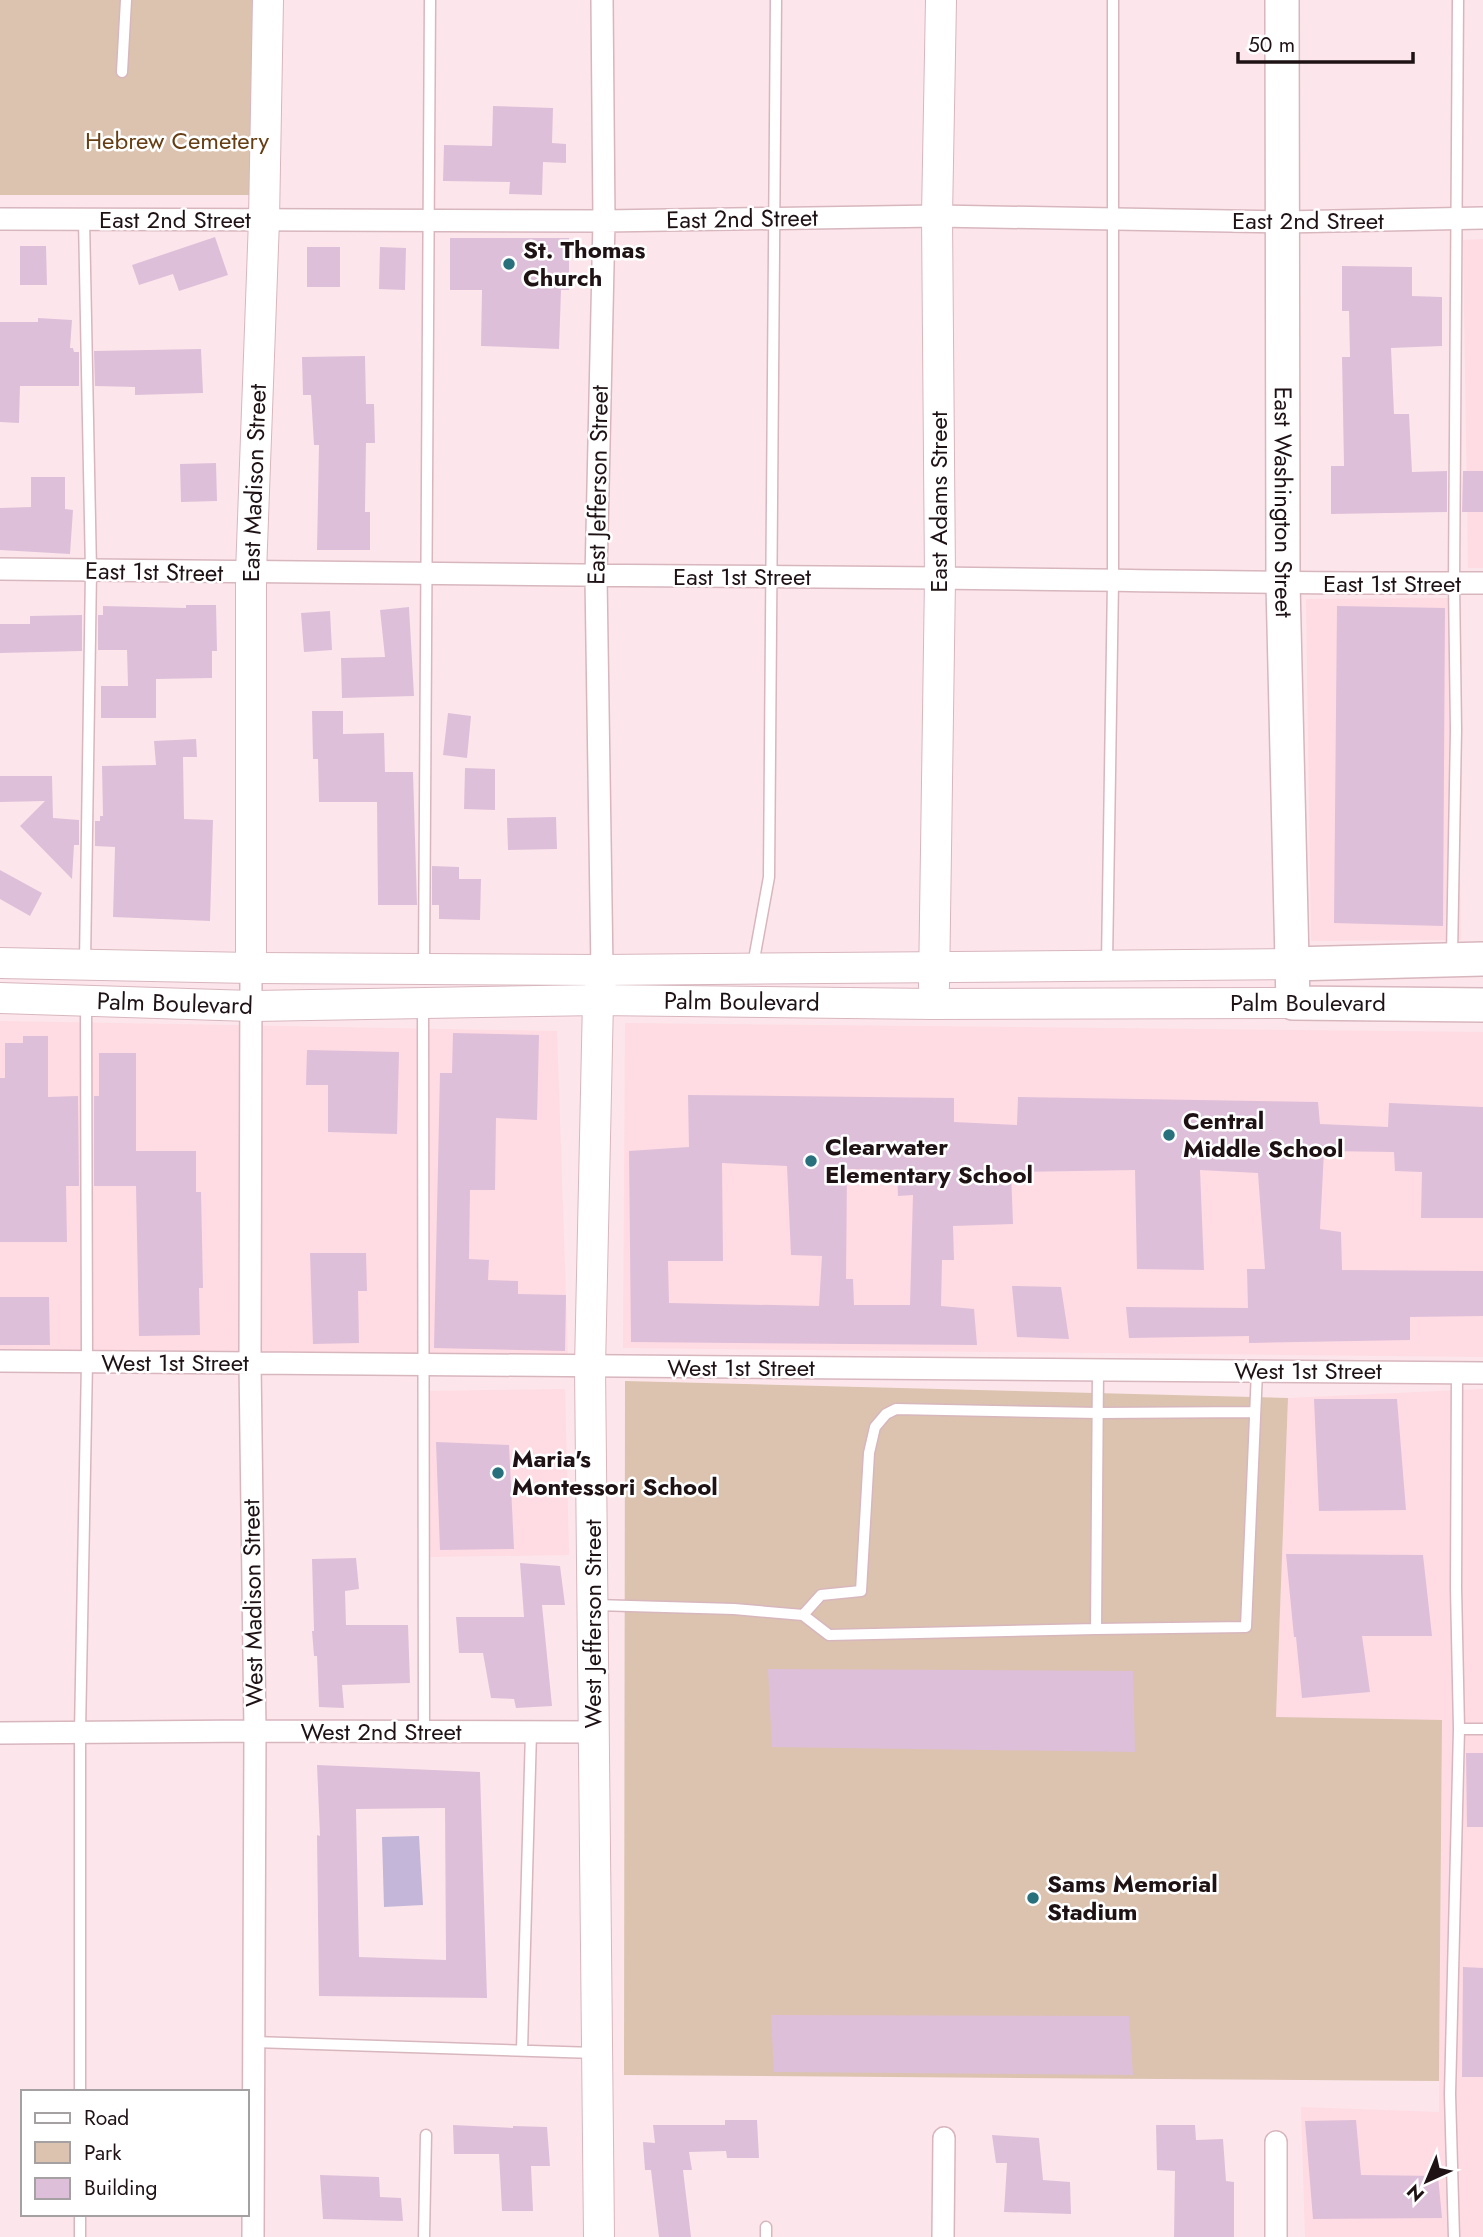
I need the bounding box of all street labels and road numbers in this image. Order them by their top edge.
street label: East 2nd Street [666,200,818,237]
street label: East 2nd Street [99,202,251,237]
street label: East 2nd Street [1232,203,1384,238]
street label: East Madison Street [233,383,275,582]
street label: East Jefferson Street [578,385,617,585]
street label: East Washington Street [1266,386,1302,618]
street label: East Adams Street [921,411,956,593]
street label: East 1st Street [85,553,224,590]
street label: East 1st Street [673,559,811,594]
street label: East 1st Street [1323,566,1461,601]
street label: Palm Boulevard [96,983,254,1023]
street label: Palm Boulevard [664,983,820,1020]
street label: Palm Boulevard [1230,985,1386,1020]
street label: West 1st Street [101,1345,249,1380]
street label: West 1st Street [667,1350,815,1385]
street label: West 1st Street [1234,1353,1382,1388]
street label: West Madison Street [233,1499,272,1707]
street label: West Jefferson Street [575,1519,610,1729]
street label: West 2nd Street [300,1714,462,1749]

